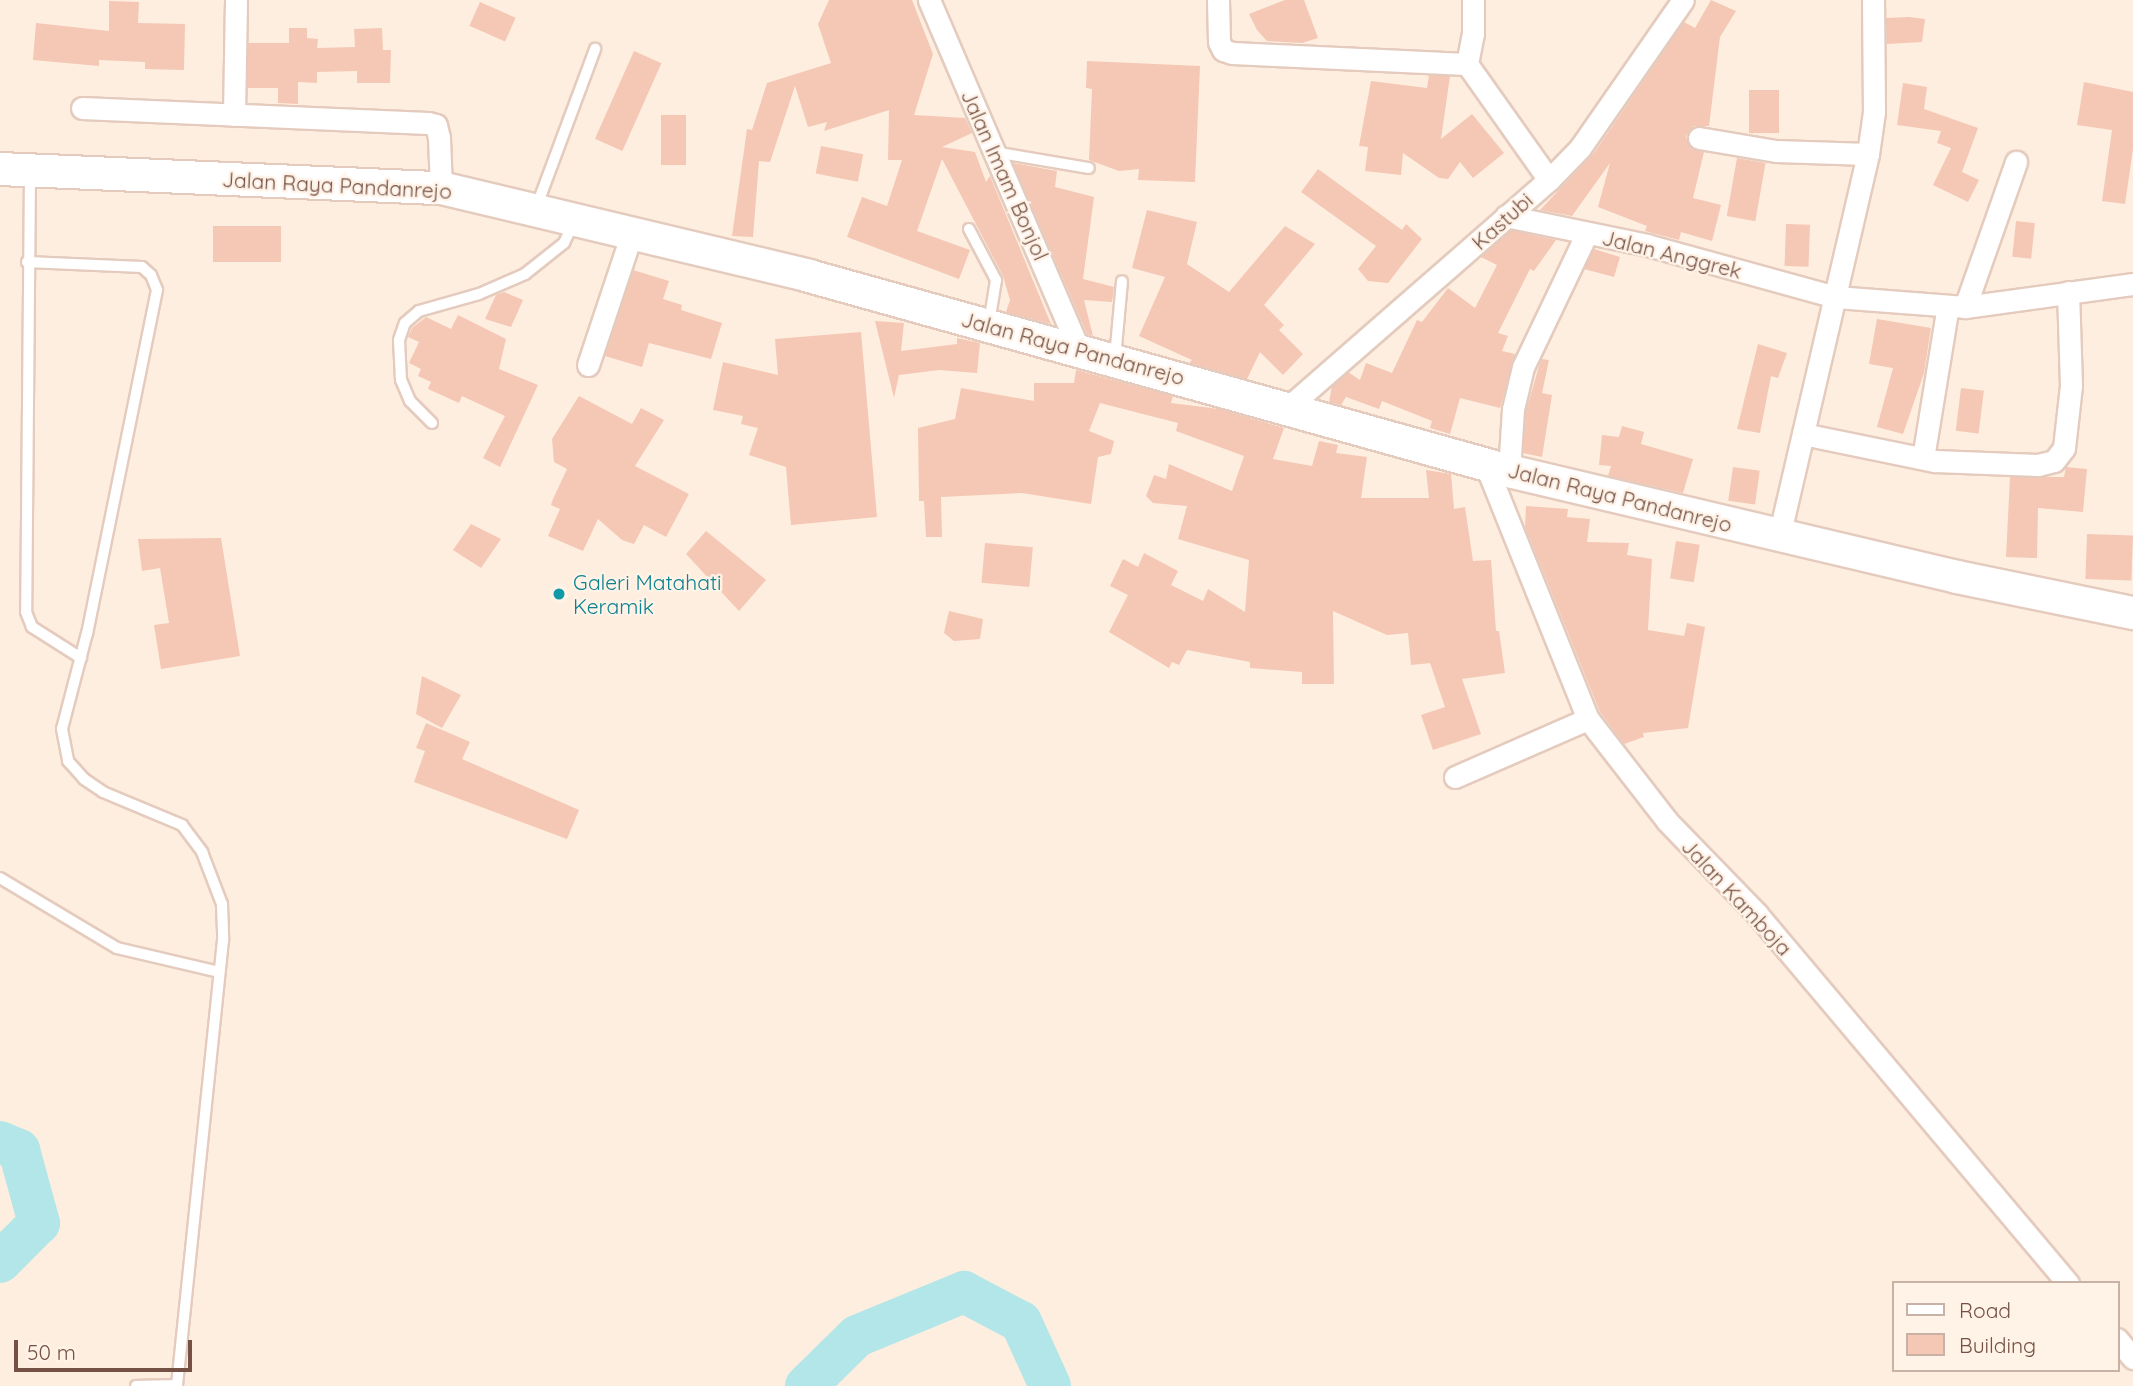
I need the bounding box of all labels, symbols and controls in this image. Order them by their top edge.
street label: Jalan Imam Bonjol [956,86,1054,264]
street label: Jalan Raya Pandanrejo [221,166,453,204]
street label: Kastubi [1466,187,1538,255]
street label: Jalan Anggrek [1600,224,1744,284]
street label: Jalan Raya Pandanrejo [959,306,1187,390]
street label: Jalan Raya Pandanrejo [1505,457,1735,537]
place label: Galeri Matahati Keramik [573,569,722,619]
marker: Galeri Matahati Keramik [551,586,567,602]
street label: Jalan Kamboja [1677,834,1797,960]
legend [1892,1281,2119,1372]
text: Road [1959,1297,2011,1323]
scale bar [18,1326,196,1370]
text: Building [1959,1332,2036,1358]
text: 50 m [27,1339,76,1365]

